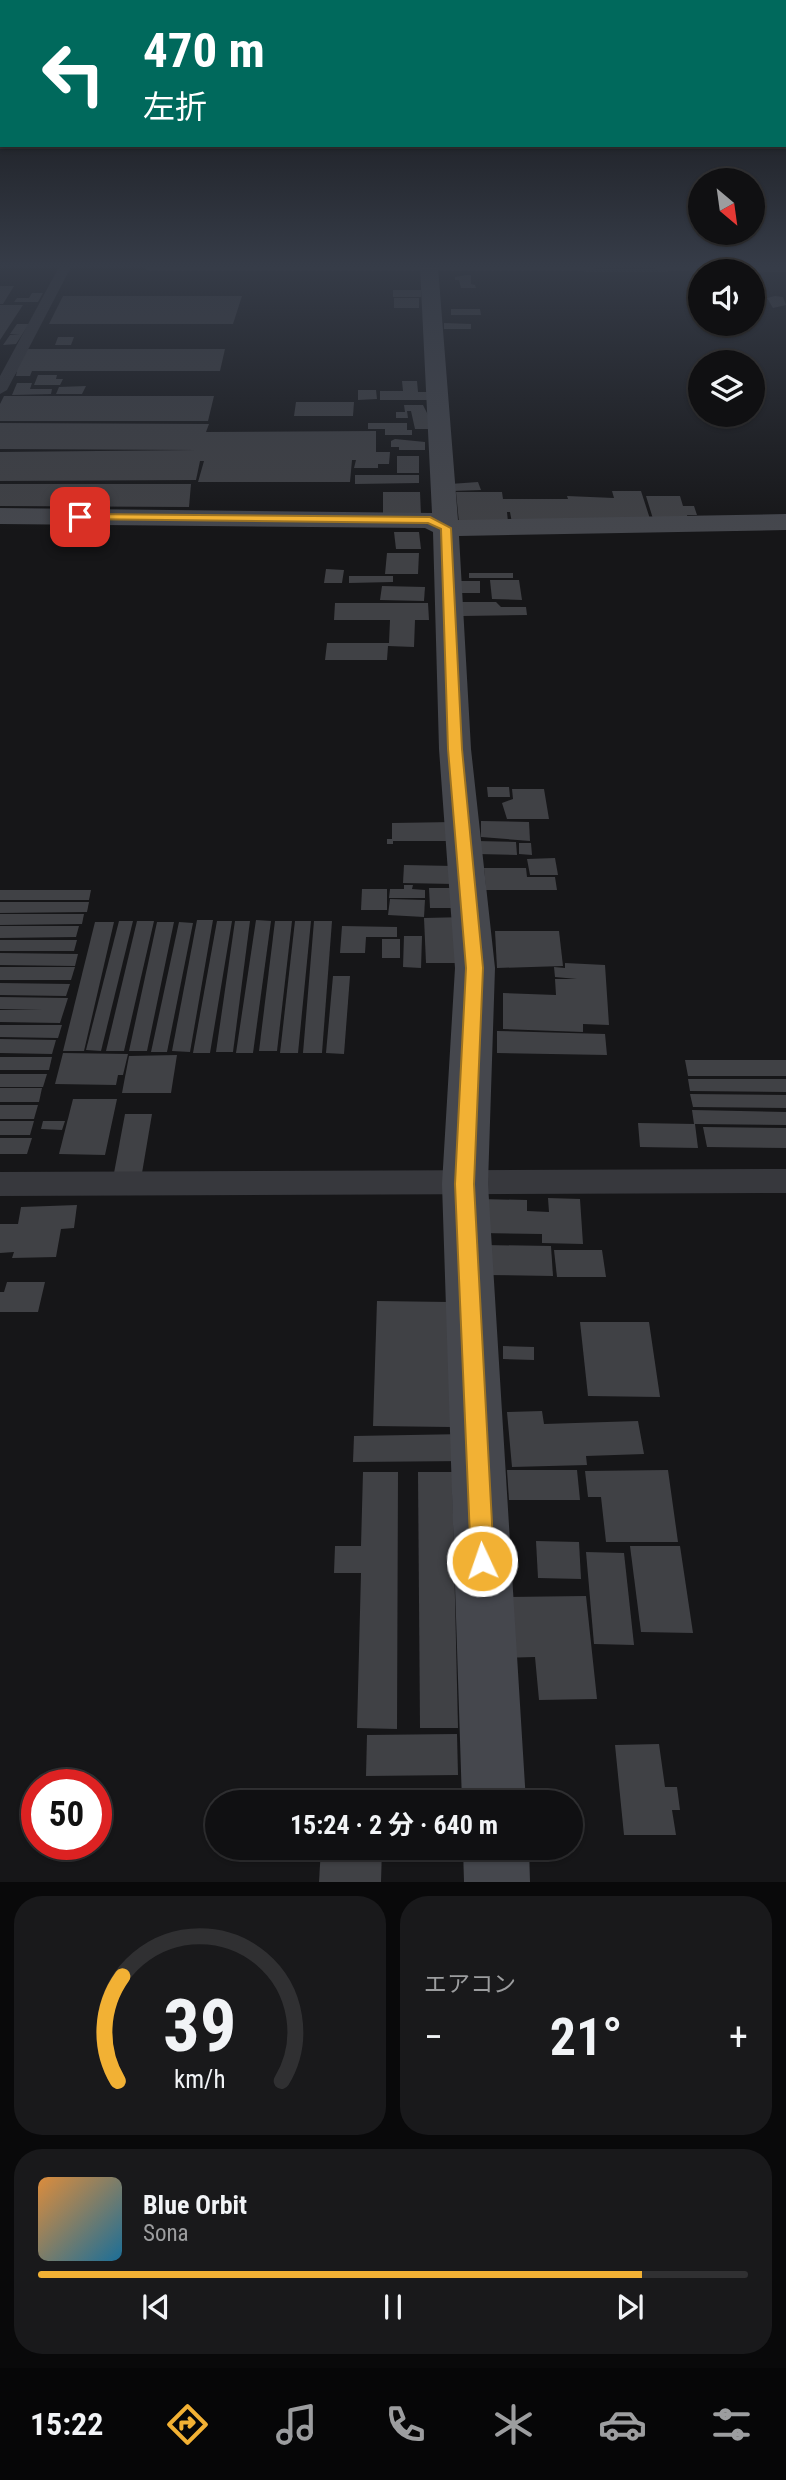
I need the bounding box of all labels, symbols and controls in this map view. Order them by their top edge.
text: 470 m [143,22,265,79]
icon: left [28,28,119,119]
text: 左折 [143,88,207,126]
north arrow [688,168,765,245]
map controls [688,168,765,427]
button: sound [688,259,765,336]
button: layers [688,350,765,427]
pin [50,487,110,547]
icon: arrive [61,498,99,536]
position arrow [445,1524,519,1598]
speed limit sign: 50 [21,1769,112,1860]
text: 15:24 · 2 分 · 640 m [290,1810,498,1840]
text: エアコン [424,1971,516,1998]
text: 39 [163,1984,237,2070]
text: 21° [550,2007,622,2068]
text: − [424,2015,443,2059]
text: + [729,2015,748,2059]
text: km/h [174,2065,226,2094]
text: Blue Orbit [143,2190,247,2220]
text: Sona [143,2220,189,2247]
icon: previous [137,2288,175,2326]
icon: pause [374,2288,412,2326]
icon: next [611,2288,649,2326]
icon: directions [163,2400,212,2449]
icon: music [272,2400,321,2449]
icon: phone [381,2400,430,2449]
icon: climate [489,2400,538,2449]
icon: car [598,2400,647,2449]
icon: filters [707,2400,756,2449]
text: 15:22 [30,2405,103,2443]

